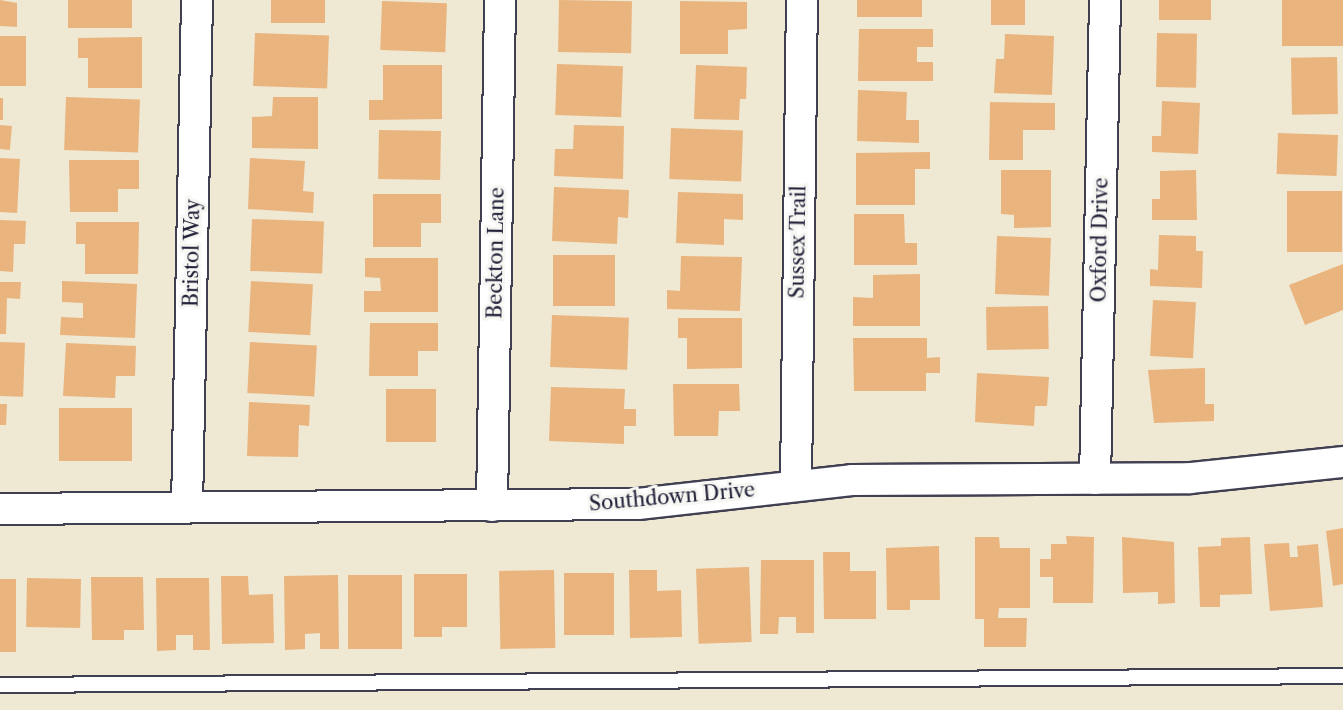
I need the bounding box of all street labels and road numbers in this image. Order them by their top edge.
street label: Oxford Drive [1087,177,1113,303]
street label: Sussex Trail [785,185,811,299]
street label: Beckton Lane [483,187,509,319]
street label: Bristol Way [179,198,205,308]
street label: Southdown Drive [588,478,756,516]

